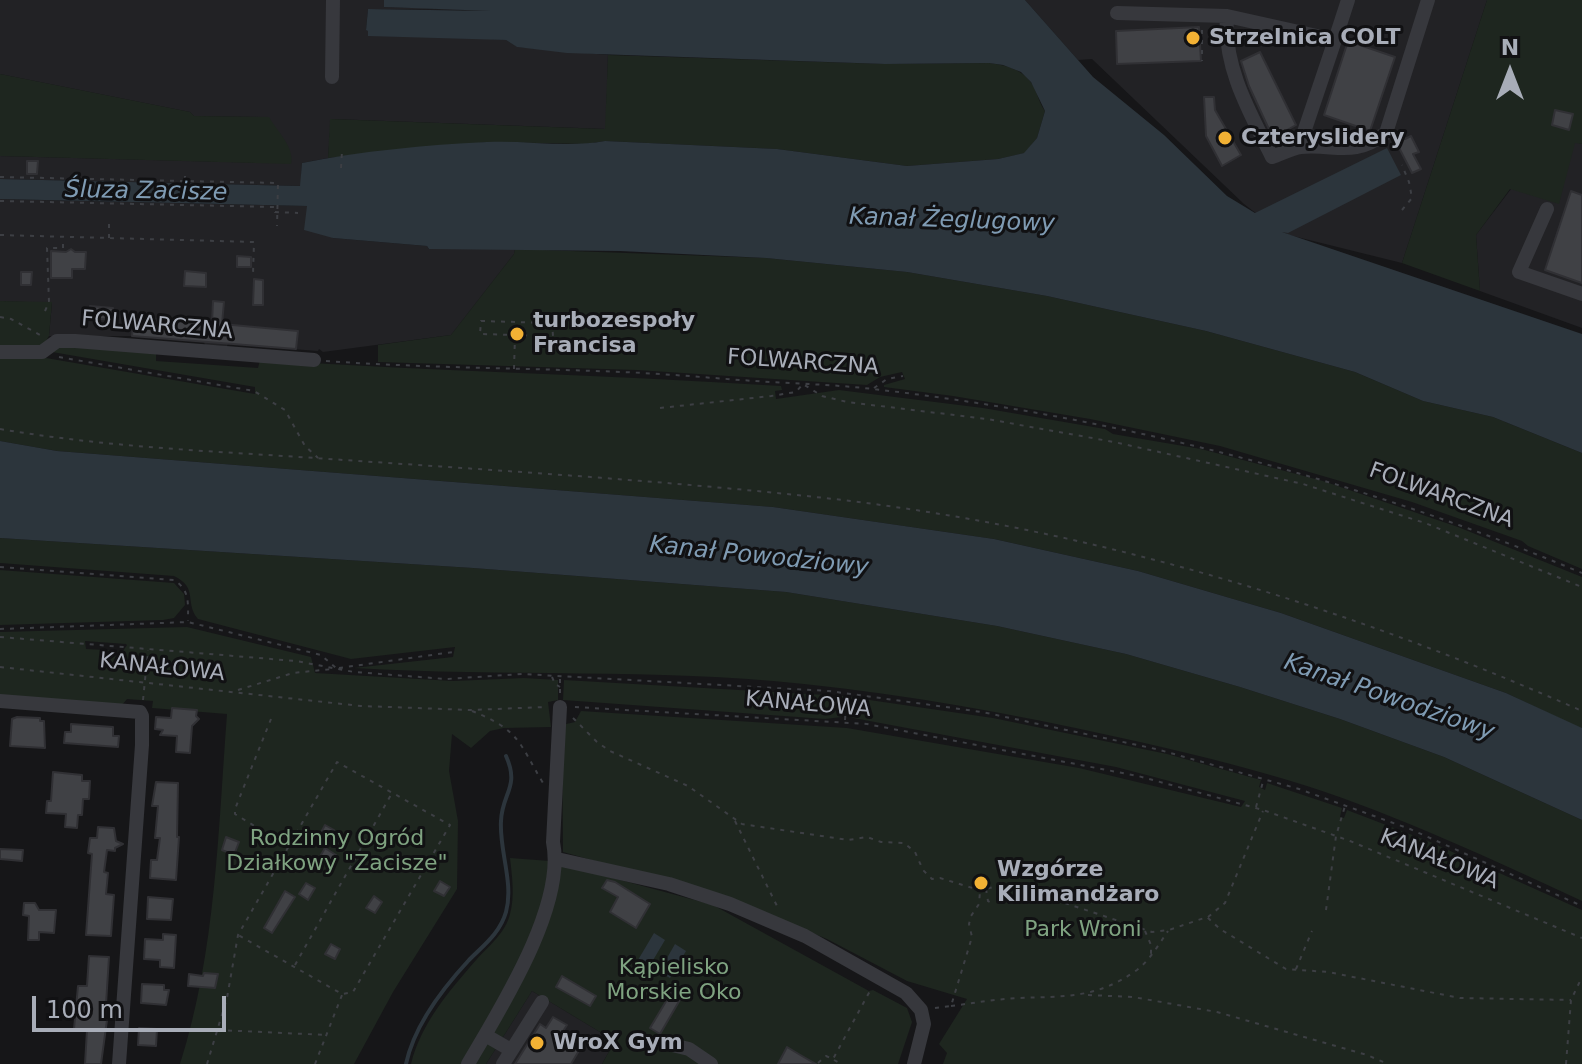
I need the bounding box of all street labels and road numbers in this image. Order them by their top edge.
street label: FOLWARCZNA [80,306,234,346]
street label: FOLWARCZNA [726,345,880,381]
street label: FOLWARCZNA [1365,458,1517,534]
street label: KANAŁOWA [98,648,226,688]
street label: KANAŁOWA [744,686,872,724]
street label: KANAŁOWA [1376,824,1502,896]

